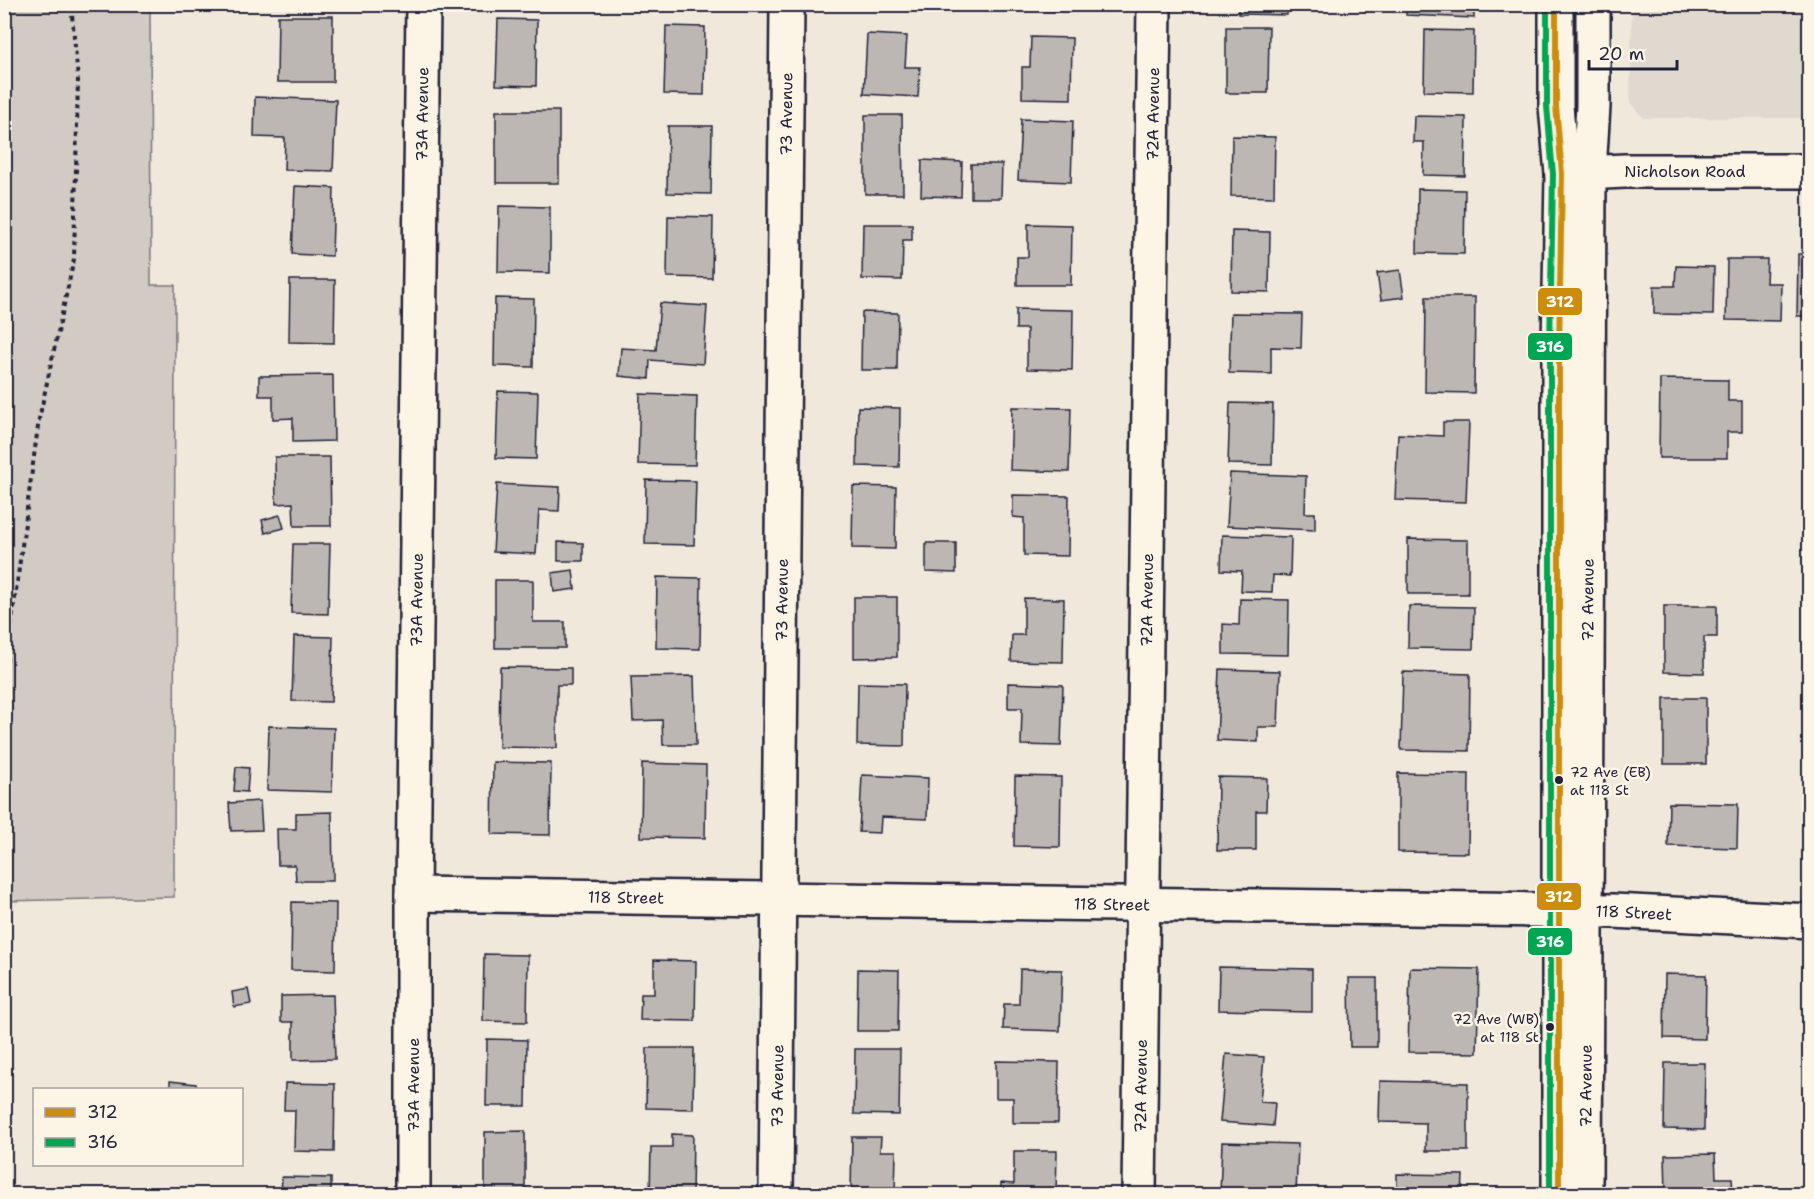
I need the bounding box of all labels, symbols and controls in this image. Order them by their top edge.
scale bar [1589,33,1678,71]
text: 20 m [1598,42,1644,66]
street label: 73A Avenue [411,67,433,161]
street label: 72A Avenue [1142,67,1164,161]
street label: 73 Avenue [775,72,797,156]
street label: Nicholson Road [1624,161,1746,182]
line badge: 312 [1537,287,1583,316]
text: 312 [1546,291,1574,312]
line badge: 316 [1527,332,1573,361]
text: 316 [1536,336,1564,357]
street label: 73A Avenue [405,553,427,647]
street label: 72A Avenue [1135,553,1158,647]
street label: 73 Avenue [771,558,792,642]
street label: 72 Avenue [1577,558,1598,642]
place label: 72 Ave (EB) at 118 St [1570,763,1651,799]
marker: 72 Ave (EB) at 118 St [1553,774,1565,786]
line badge: 312 [1536,882,1582,911]
street label: 118 Street [588,886,664,908]
text: 312 [1545,886,1573,907]
street label: 118 Street [1074,893,1150,915]
street label: 118 Street [1596,900,1673,924]
line badge: 316 [1527,927,1573,956]
text: 316 [1536,931,1564,952]
place label: 72 Ave (WB) at 118 St [1453,1010,1539,1046]
marker: 72 Ave (WB) at 118 St [1544,1021,1556,1033]
street label: 73A Avenue [403,1038,424,1132]
street label: 72A Avenue [1129,1039,1151,1133]
street label: 73 Avenue [766,1044,788,1128]
street label: 72 Avenue [1575,1044,1596,1128]
legend [33,1088,243,1166]
text: 312 [87,1100,118,1124]
text: 316 [87,1130,118,1154]

